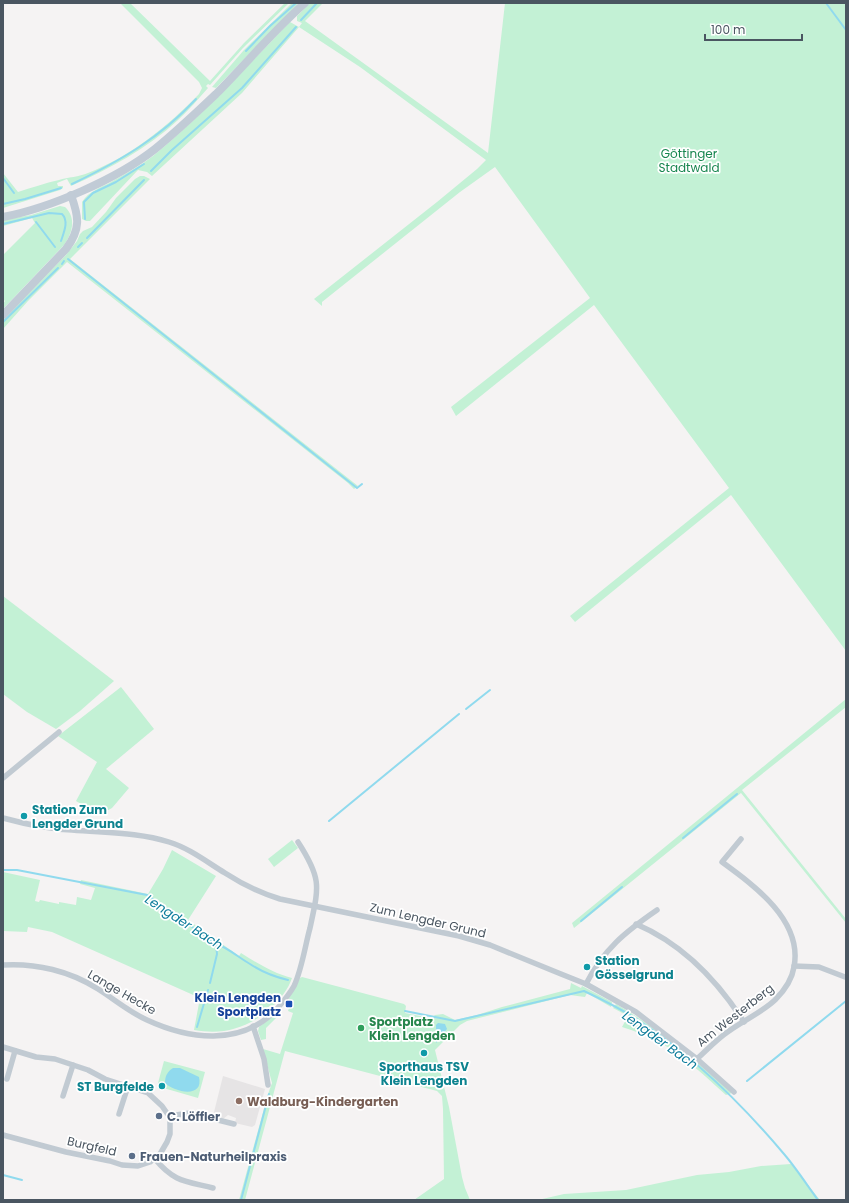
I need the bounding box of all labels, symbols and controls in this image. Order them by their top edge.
scale bar [705,16,802,42]
text: 100 m [711,21,745,38]
park label: Göttinger Stadtwald [658,145,720,176]
place label: Station Zum Lengder Grund [32,801,123,832]
marker: Station Zum Lengder Grund [19,811,29,821]
water label: Lengder Bach [141,890,227,954]
street label: Zum Lengder Grund [368,898,488,942]
place label: Station Gösselgrund [595,952,674,983]
marker: Station Gösselgrund [582,962,592,972]
street label: Lange Hecke [85,966,159,1018]
street label: Am Westerberg [693,980,777,1050]
place label: Klein Lengden Sportplatz [195,989,281,1020]
marker: Klein Lengden Sportplatz [284,999,294,1009]
water label: Lengder Bach [618,1006,702,1074]
place label: Sportplatz Klein Lengden [369,1013,455,1044]
marker: Sportplatz Klein Lengden [356,1023,366,1033]
marker: Sporthaus TSV Klein Lengden [419,1048,429,1058]
place label: Sporthaus TSV Klein Lengden [379,1058,469,1089]
place label: ST Burgfelde [77,1078,155,1095]
marker: ST Burgfelde [157,1081,167,1091]
place label: Waldburg-Kindergarten [247,1093,398,1110]
marker: Waldburg-Kindergarten [234,1096,244,1106]
place label: C. Löffler [167,1108,220,1125]
marker: C. Löffler [154,1111,164,1121]
street label: Burgfeld [66,1132,118,1160]
place label: Frauen-Naturheilpraxis [140,1148,287,1165]
marker: Frauen-Naturheilpraxis [127,1151,137,1161]

